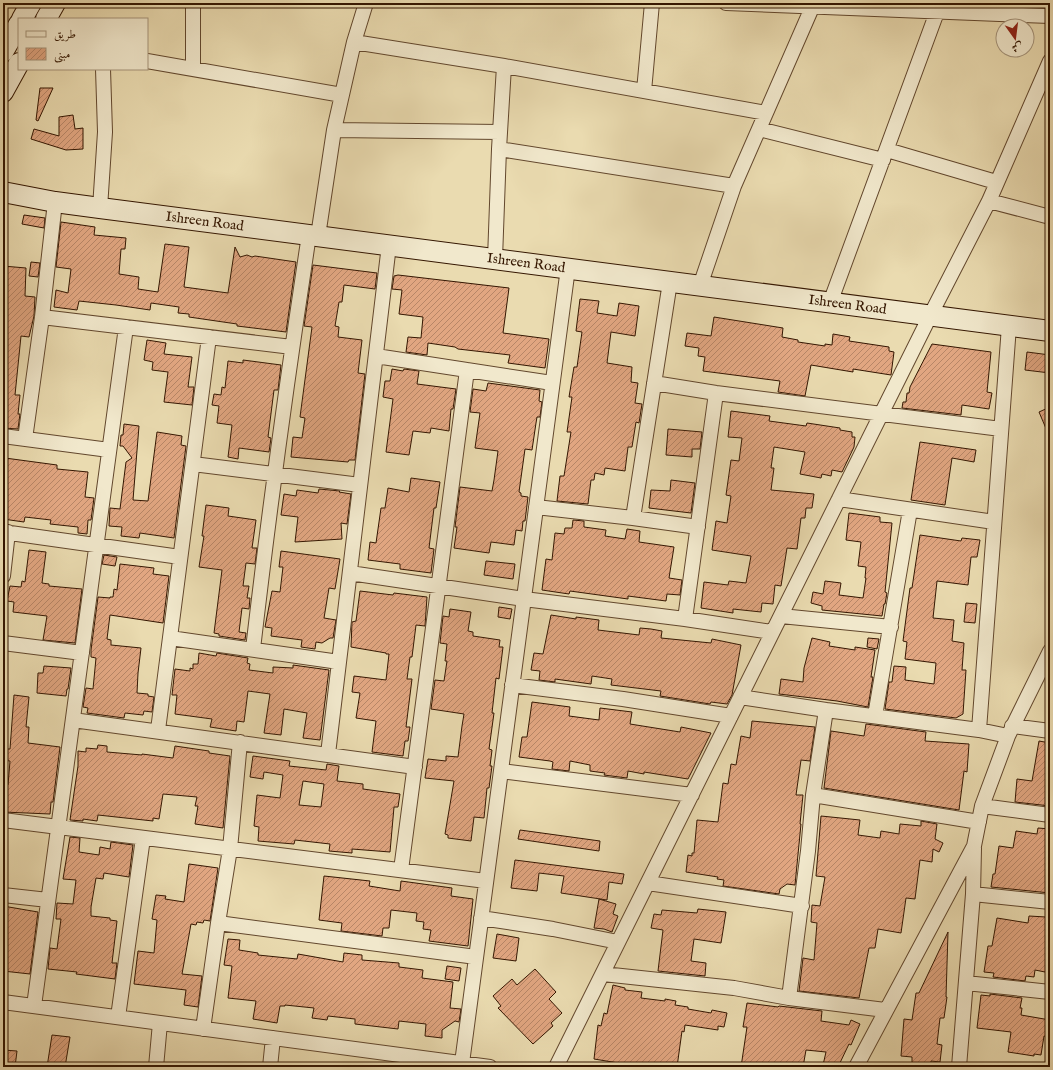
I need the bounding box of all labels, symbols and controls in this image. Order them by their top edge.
legend [18,18,148,70]
north arrow [995,18,1035,58]
text: طريق [54,27,76,42]
text: ش [1010,39,1024,55]
text: مبنى [54,47,70,63]
street label: Ishreen Road [165,208,245,236]
street label: Ishreen Road [486,249,567,277]
street label: Ishreen Road [807,291,888,319]

